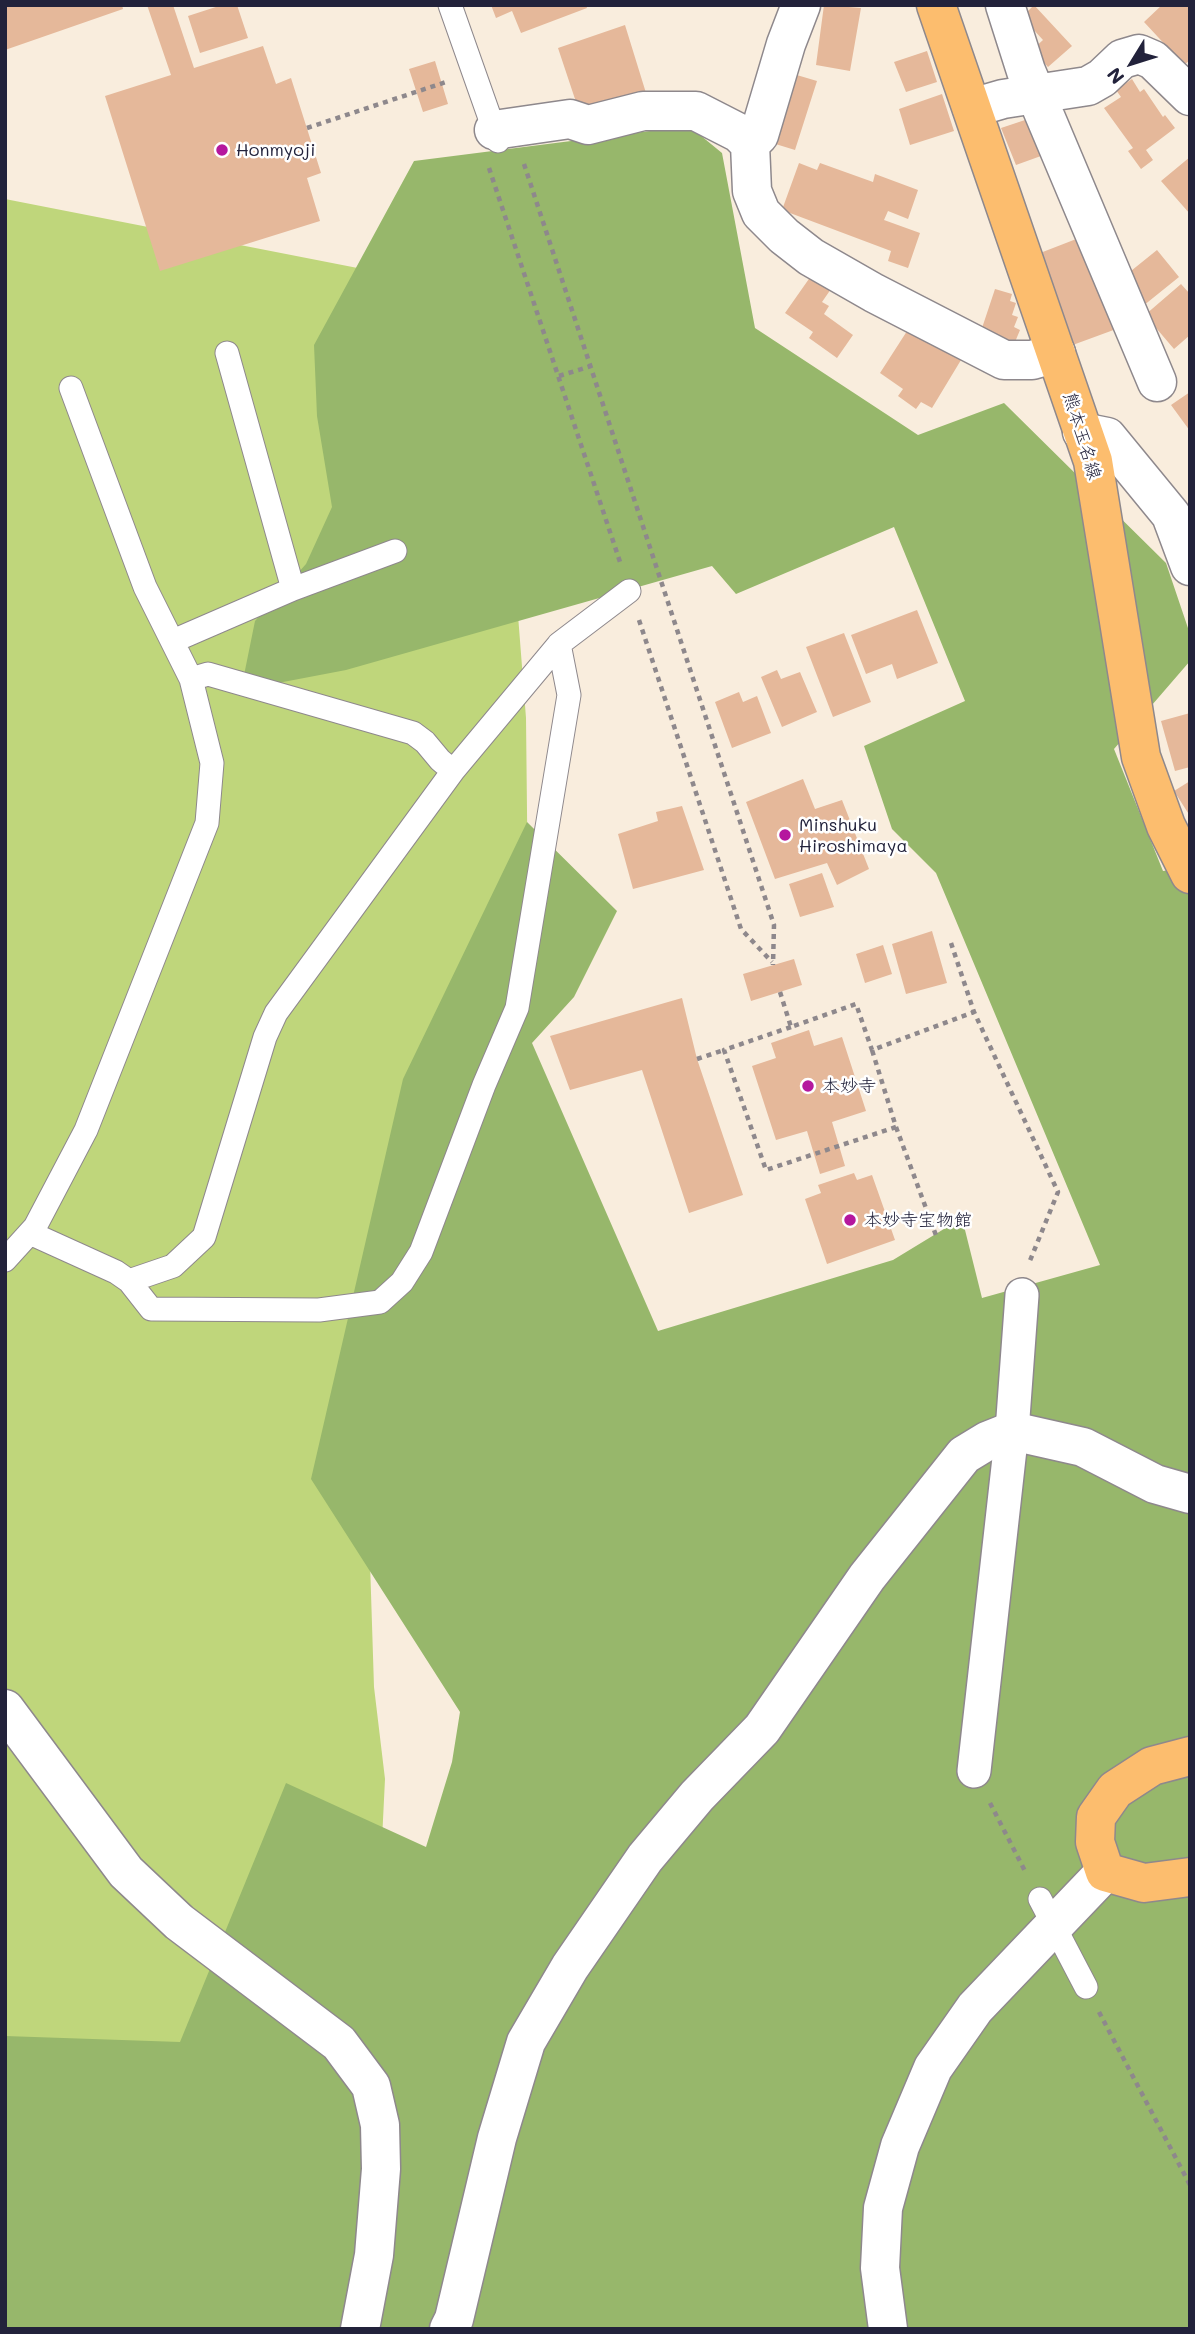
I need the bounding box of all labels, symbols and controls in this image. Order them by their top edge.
north arrow [1097,28,1167,98]
text: N [1101,63,1129,90]
place label: Honmyoji [236,139,315,161]
marker: Honmyoji [214,142,230,158]
street label: 熊本玉名線 [1059,390,1105,482]
place label: Minshuku Hiroshimaya [799,814,908,856]
marker: Minshuku Hiroshimaya [777,827,793,843]
place label: 本妙寺 [822,1075,876,1097]
marker: 本妙寺 [800,1078,816,1094]
place label: 本妙寺宝物館 [864,1209,972,1231]
marker: 本妙寺宝物館 [842,1212,858,1228]

